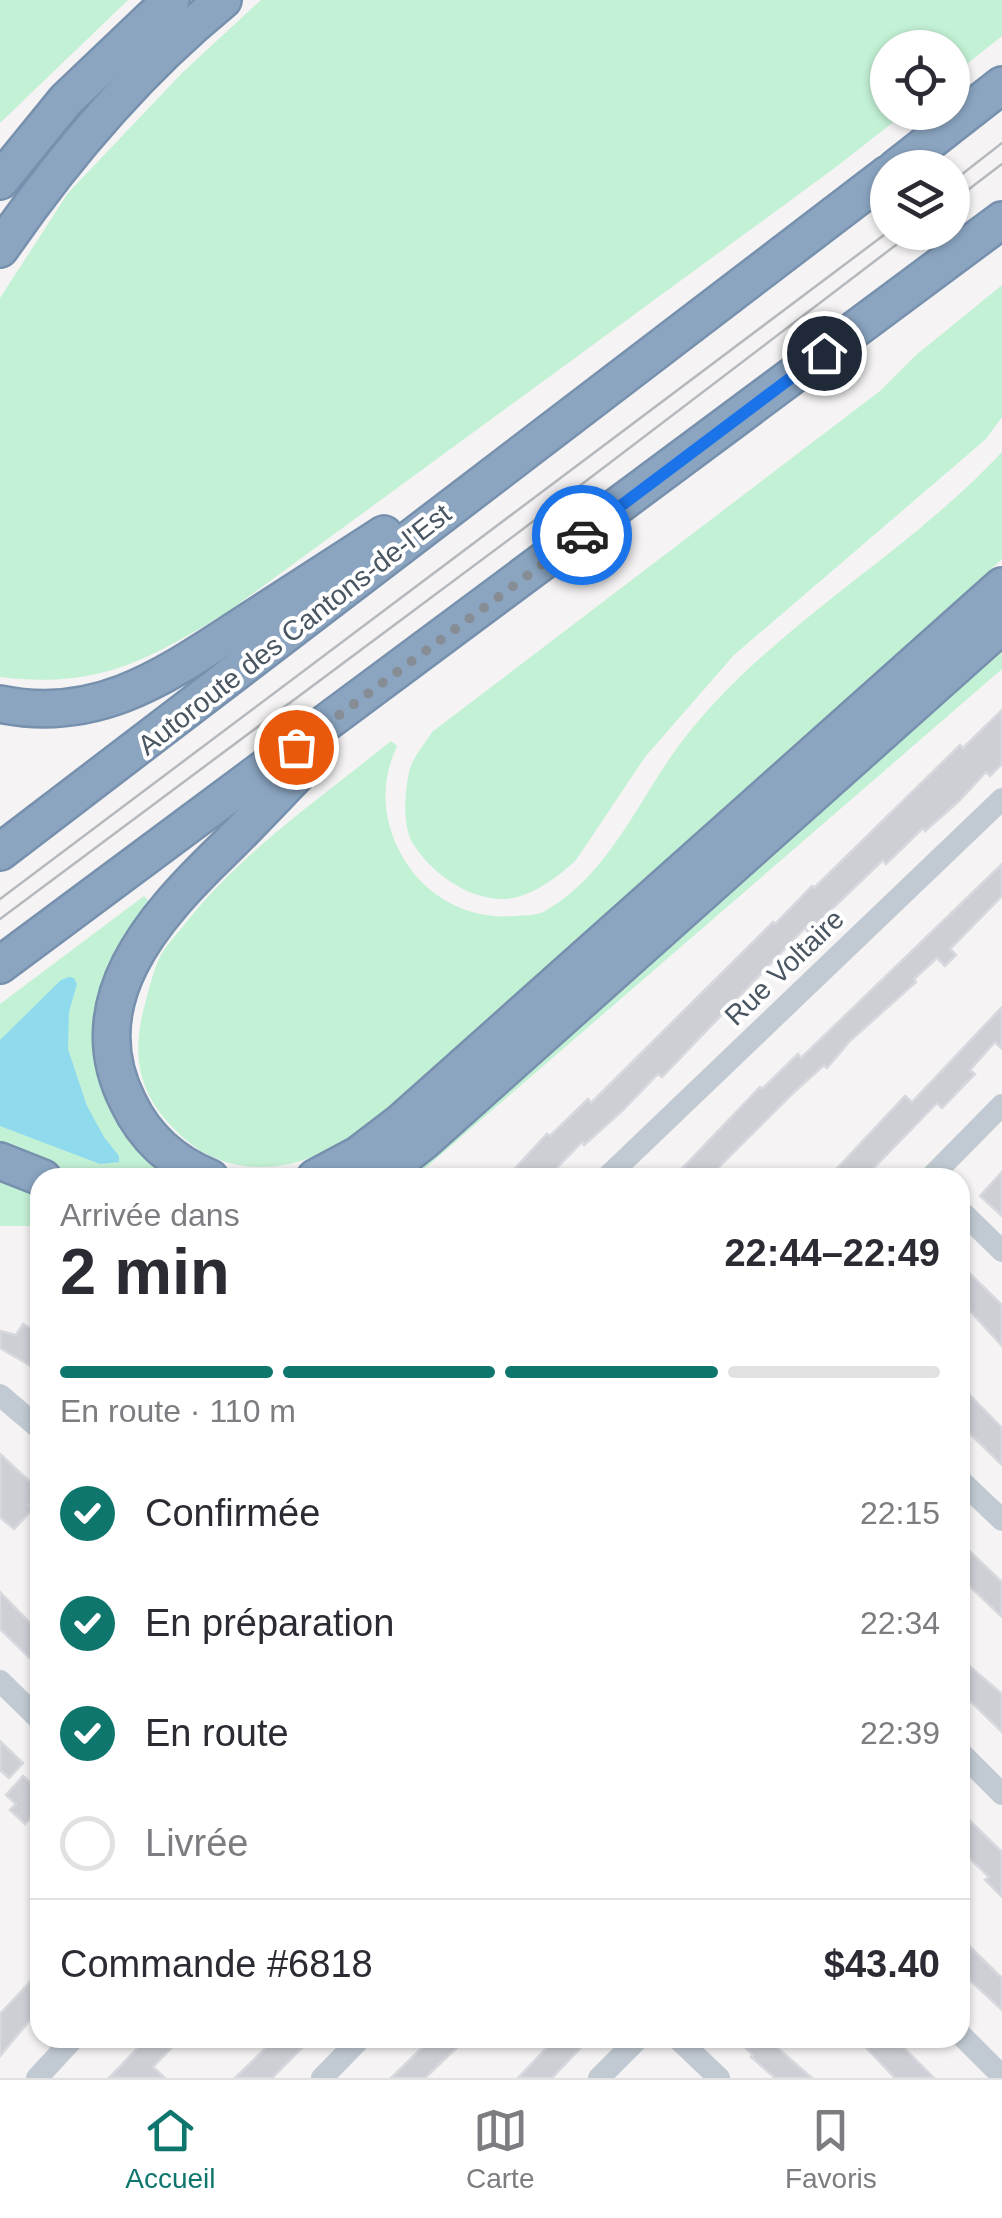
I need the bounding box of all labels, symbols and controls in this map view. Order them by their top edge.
map controls [870,30,970,250]
button: locate [870,30,970,130]
button: layers [870,150,970,250]
pin [782,311,867,396]
icon: home [797,326,852,381]
courier [532,485,632,585]
street label: Autoroute des Cantons-de-l'Est [132,498,457,761]
icon: car [555,508,610,563]
pin [254,705,339,790]
icon: bag [269,720,324,775]
street label: Rue Voltaire [719,903,850,1031]
text: Arrivée dans [60,1197,240,1233]
text: 22:44–22:49 [724,1232,940,1274]
text: 2 min [60,1235,230,1308]
text: En route · 110 m [60,1393,296,1429]
icon: check [60,1486,115,1541]
text: Confirmée [145,1492,320,1534]
text: 22:15 [860,1495,940,1531]
icon: check [60,1596,115,1651]
text: En préparation [145,1602,394,1644]
text: 22:34 [860,1605,940,1641]
icon: check [60,1706,115,1761]
text: En route [145,1712,289,1754]
text: 22:39 [860,1715,940,1751]
text: Livrée [145,1822,249,1864]
text: Commande #6818 [60,1943,373,1985]
text: $43.40 [824,1943,940,1985]
tab: Accueil [125,2103,216,2195]
tab: Carte [466,2103,534,2195]
tab: Favoris [785,2103,877,2195]

